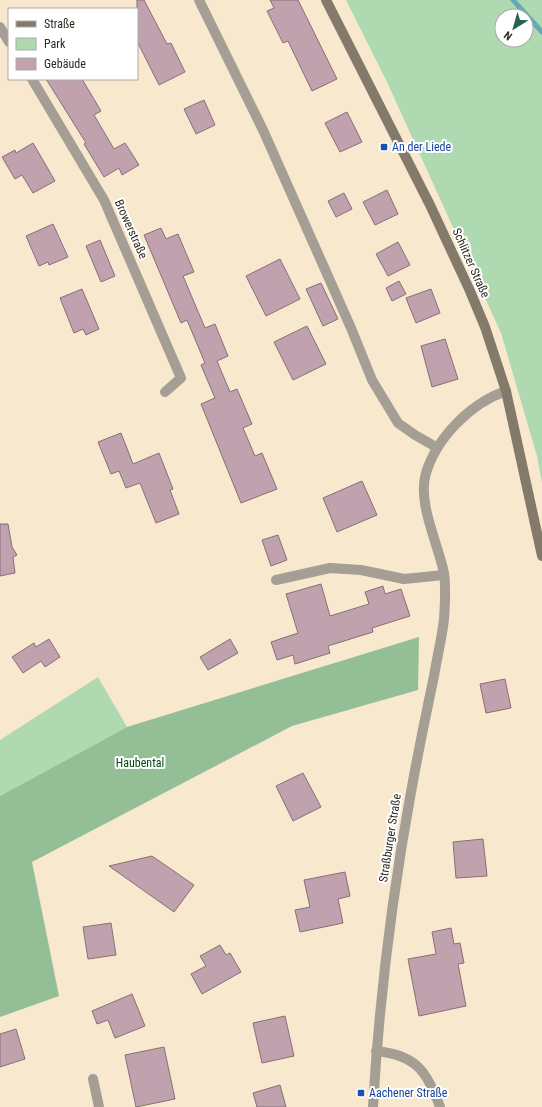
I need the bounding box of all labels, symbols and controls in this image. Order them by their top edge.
legend [8,8,138,80]
north arrow [494,8,534,48]
text: Straße [44,17,75,31]
text: N [501,28,515,43]
text: Park [44,37,66,51]
text: Gebäude [44,57,86,71]
place label: An der Liede [392,140,452,154]
marker: An der Liede [379,142,389,152]
street label: Browerstraße [112,197,150,261]
street label: Schlitzer Straße [449,226,493,300]
park label: Haubental [116,756,164,770]
street label: Straßburger Straße [376,792,404,883]
place label: Aachener Straße [369,1086,448,1100]
marker: Aachener Straße [356,1088,366,1098]

